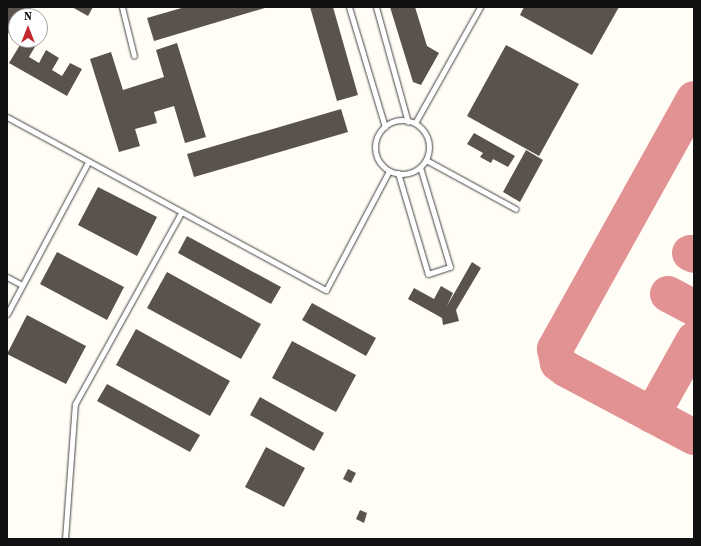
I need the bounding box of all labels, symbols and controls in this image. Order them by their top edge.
north arrow [8,8,48,48]
text: N [24,9,32,24]

